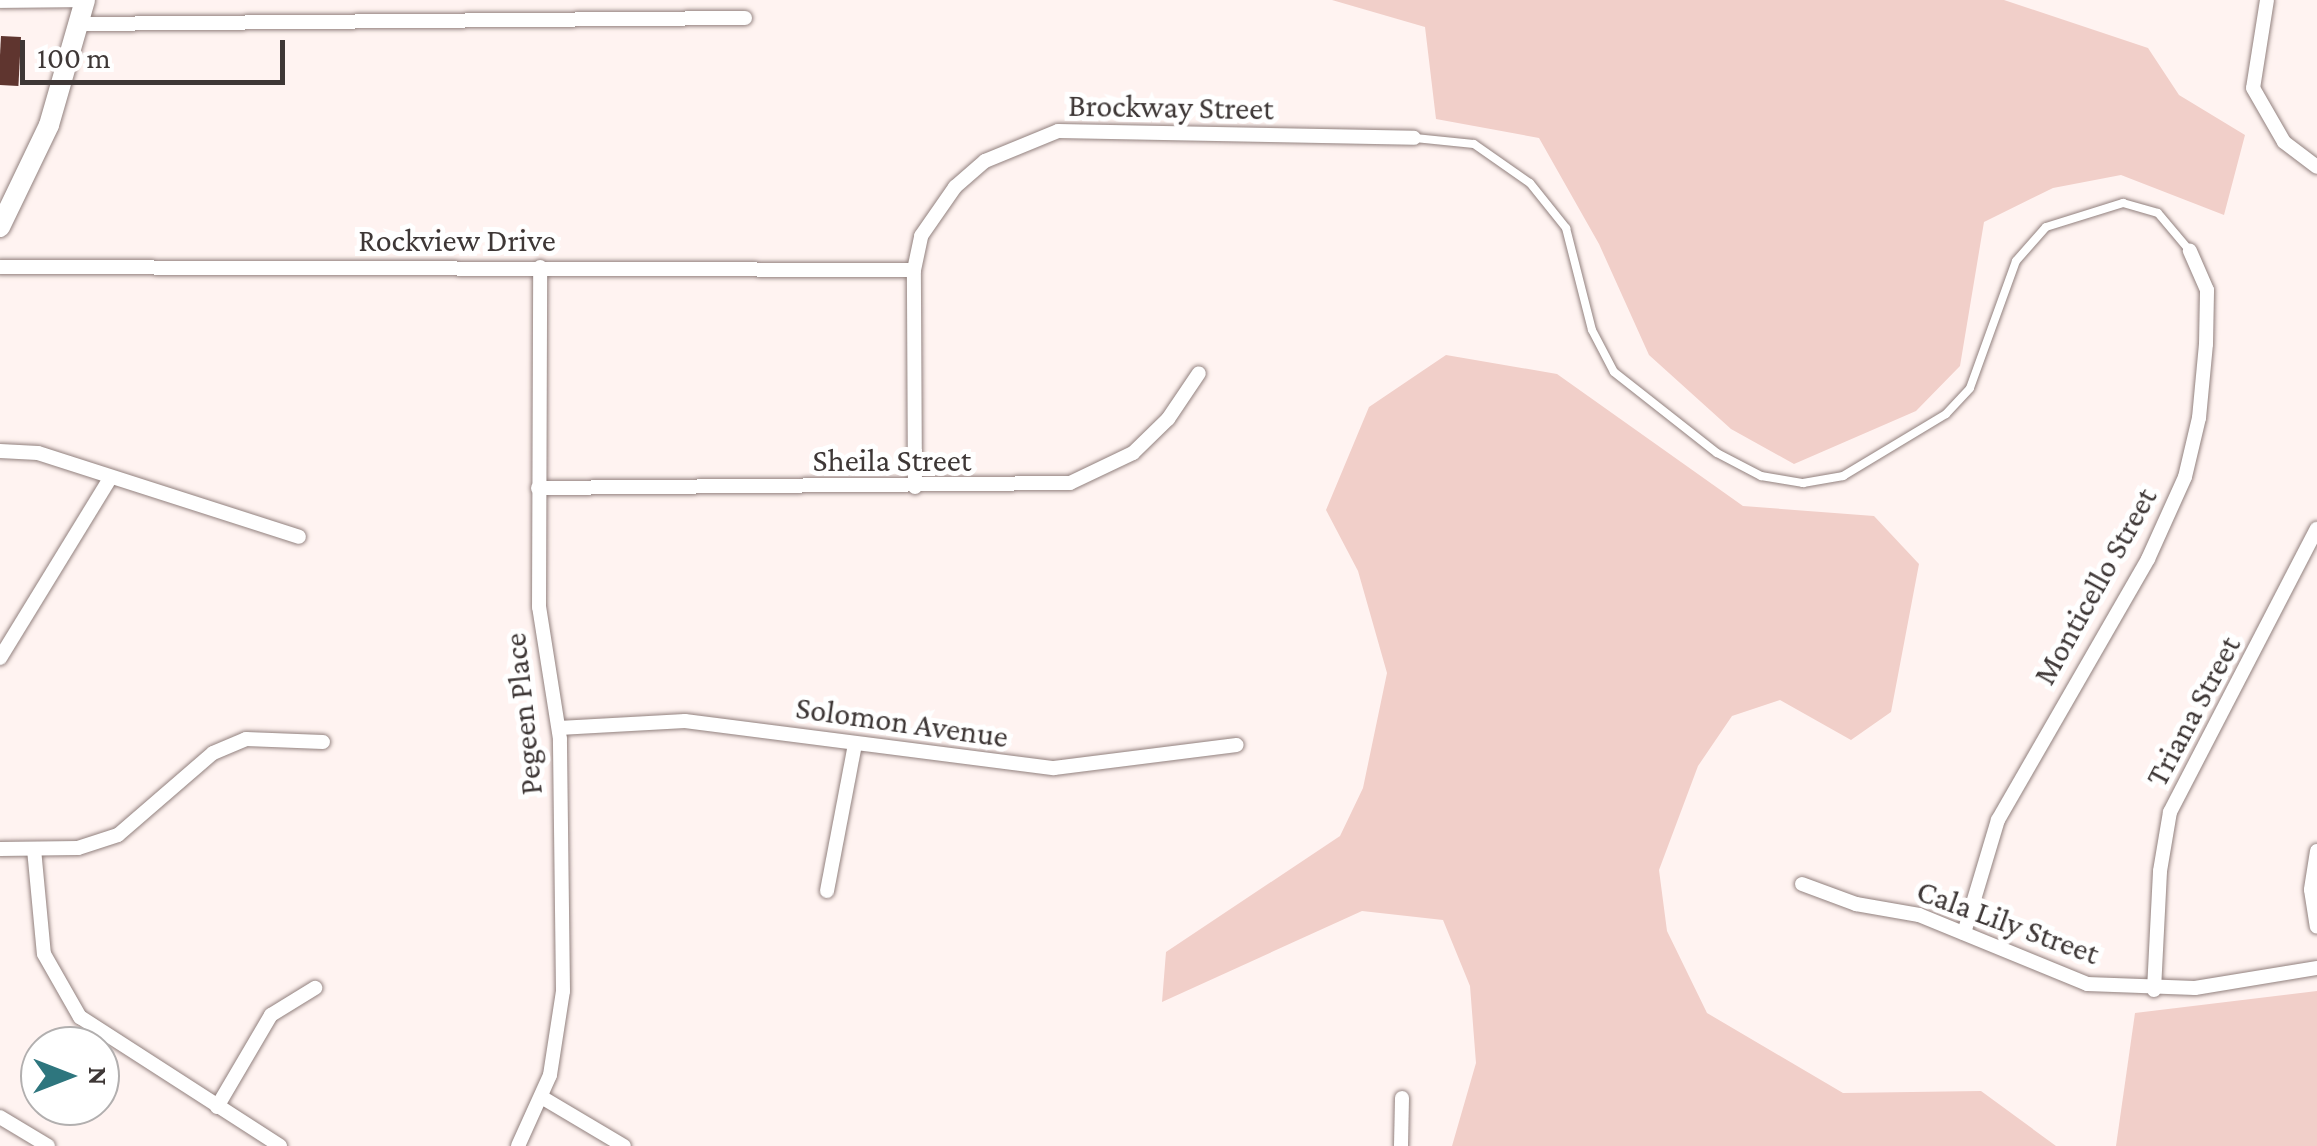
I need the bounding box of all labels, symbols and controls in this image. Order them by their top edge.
scale bar [25,20,290,82]
text: 100 m [37,41,111,74]
street label: Brockway Street [1068,86,1274,128]
street label: Rockview Drive [358,221,556,259]
street label: Sheila Street [813,441,971,479]
street label: Monticello Street [2025,481,2165,691]
street label: Triana Street [2137,629,2249,793]
street label: Pegeen Place [495,631,551,797]
street label: Solomon Avenue [793,688,1011,756]
street label: Cala Lily Street [1912,871,2104,973]
north arrow [20,1026,120,1126]
text: N [83,1066,114,1086]

